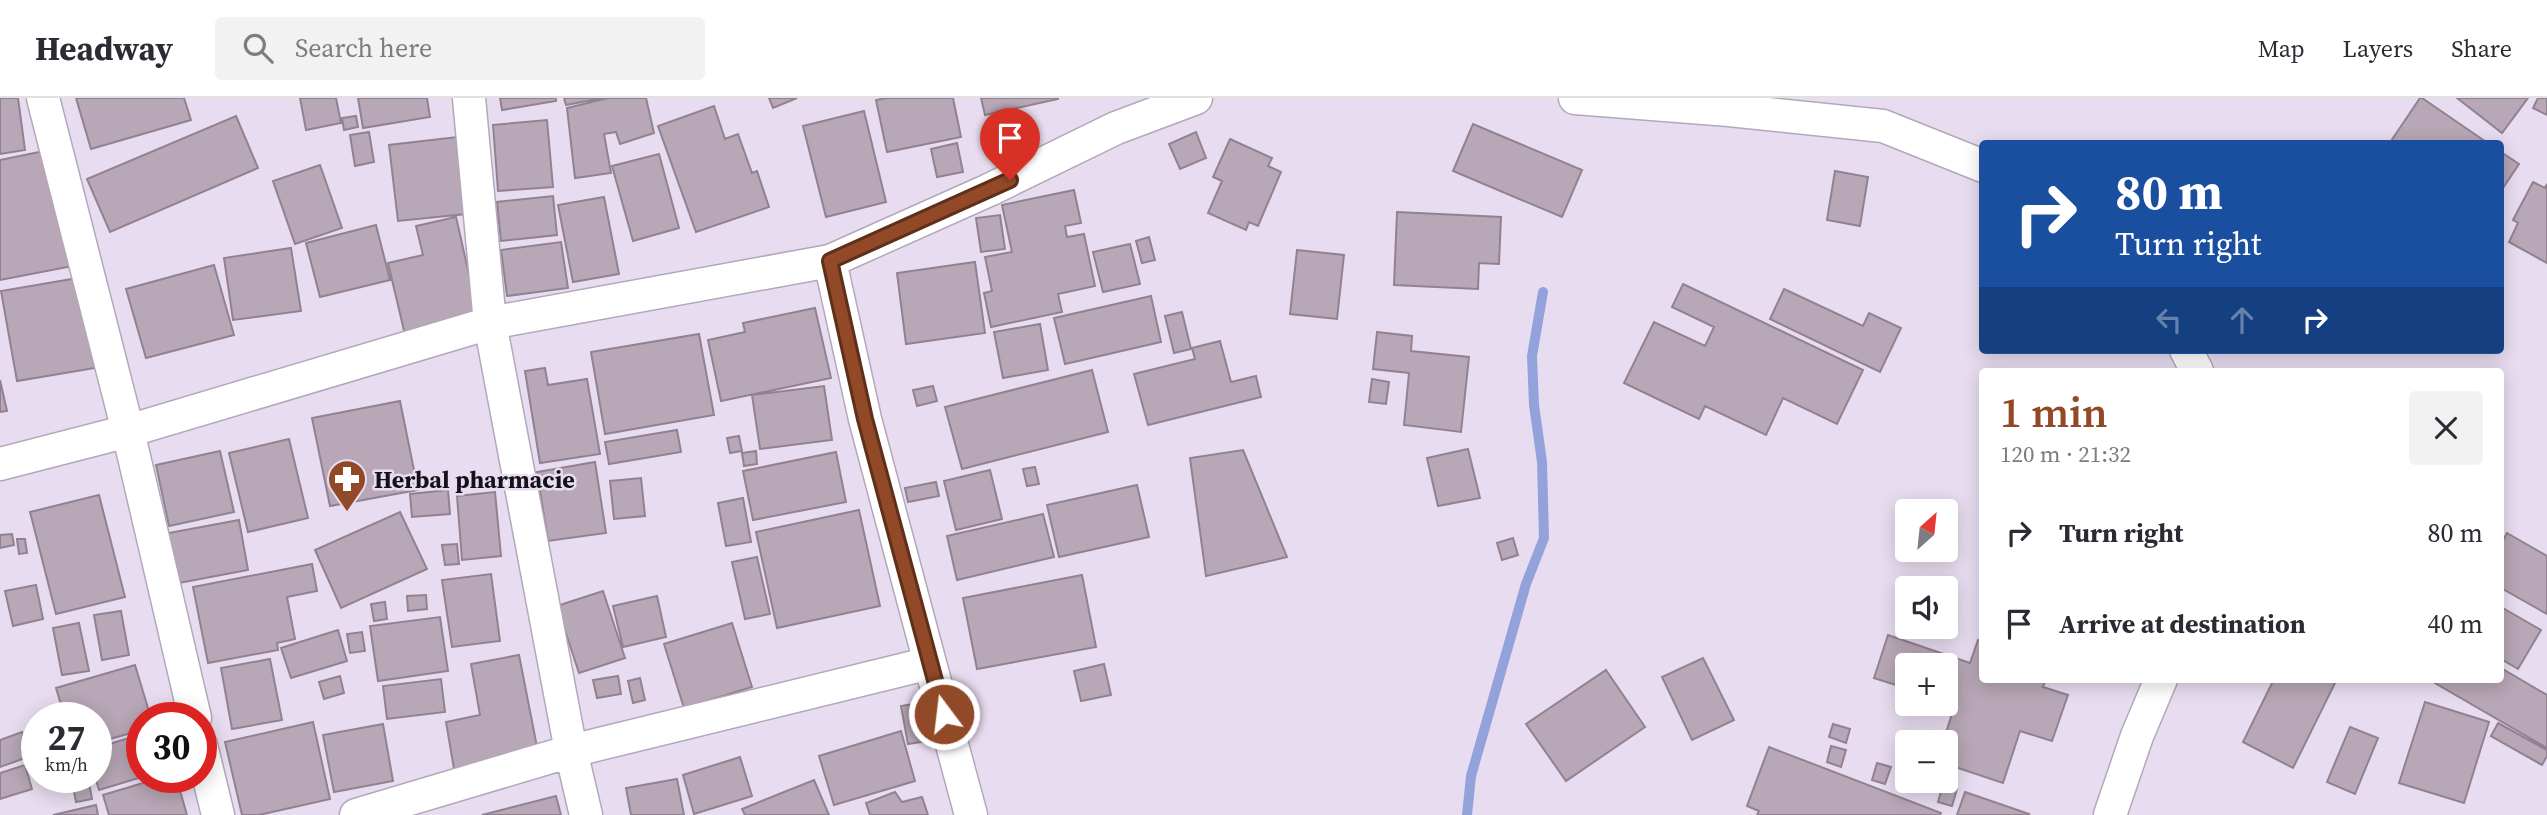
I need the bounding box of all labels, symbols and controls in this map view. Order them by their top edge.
search box [215,17,705,80]
text: Headway [35,26,173,71]
icon: search [239,29,277,67]
text: Search here [295,30,432,66]
text: Map [2258,32,2305,65]
text: Layers [2343,32,2413,65]
text: Share [2451,32,2512,65]
pin [980,108,1040,180]
icon: arrive [991,119,1029,157]
text: 80 m [2115,158,2223,225]
icon: right [2000,168,2091,259]
text: Turn right [2115,222,2261,266]
icon: left [2150,301,2188,339]
icon: ahead [2223,301,2261,339]
icon: right [2296,301,2334,339]
text: 1 min [2000,383,2108,441]
button: close [2409,391,2483,465]
text: 120 m · 21:32 [2000,438,2131,470]
pharmacy icon: Herbal pharmacie [326,458,368,513]
place label: Herbal pharmacie [374,463,575,496]
north arrow [1895,499,1958,562]
map controls [1895,499,1958,793]
icon: right [2000,514,2038,552]
text: Turn right [2059,515,2183,551]
text: 80 m [2428,515,2483,551]
button: sound [1895,576,1958,639]
icon: arrive [2000,605,2038,643]
text: Arrive at destination [2059,606,2306,642]
text: 40 m [2428,606,2483,642]
button: + [1895,653,1958,716]
position arrow [907,677,981,751]
speed limit sign: 30 [126,702,217,793]
text: 27 [48,714,85,762]
button: − [1895,730,1958,793]
text: km/h [45,752,88,777]

